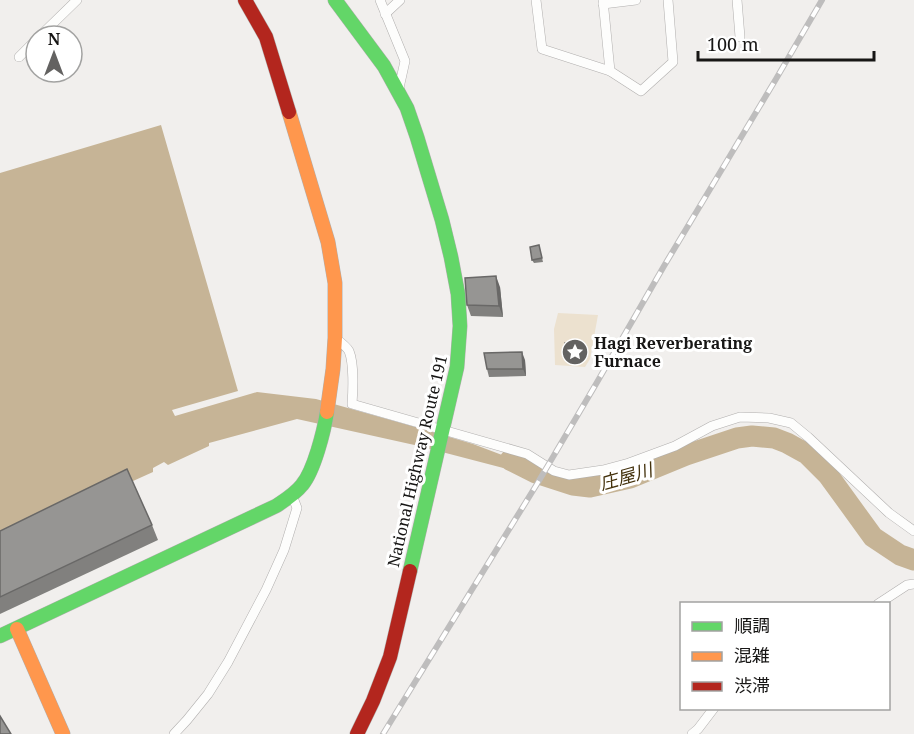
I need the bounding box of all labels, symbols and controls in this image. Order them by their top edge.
north arrow [24,24,84,84]
scale bar [698,24,874,62]
text: N [48,28,61,50]
text: 100 m [707,32,759,56]
place label: Hagi Reverberating Furnace [594,332,752,372]
place icon: Hagi Reverberating Furnace [560,337,590,367]
street label: National Highway Route 191 [382,353,452,569]
water label: 庄屋川 [596,457,657,495]
legend [680,602,890,710]
text: 順調 [734,613,770,637]
text: 混雑 [734,643,770,667]
text: 渋滞 [734,673,770,697]

